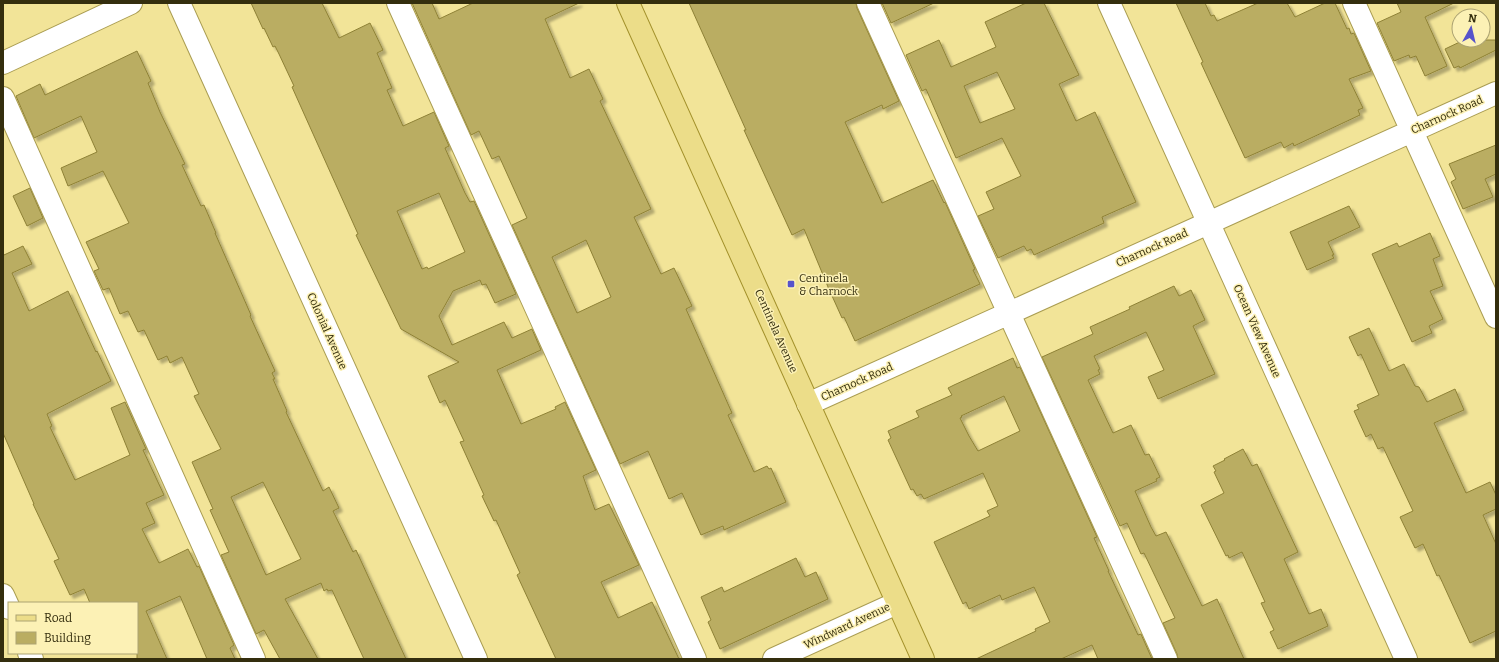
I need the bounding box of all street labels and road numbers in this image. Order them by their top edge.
street label: Charnock Road [1409,93,1485,137]
street label: Charnock Road [1114,226,1190,270]
street label: Ocean View Avenue [1231,282,1283,380]
street label: Centinela Avenue [752,287,800,375]
street label: Colonial Avenue [304,291,350,371]
street label: Charnock Road [819,360,895,404]
street label: Windward Avenue [802,600,892,652]

